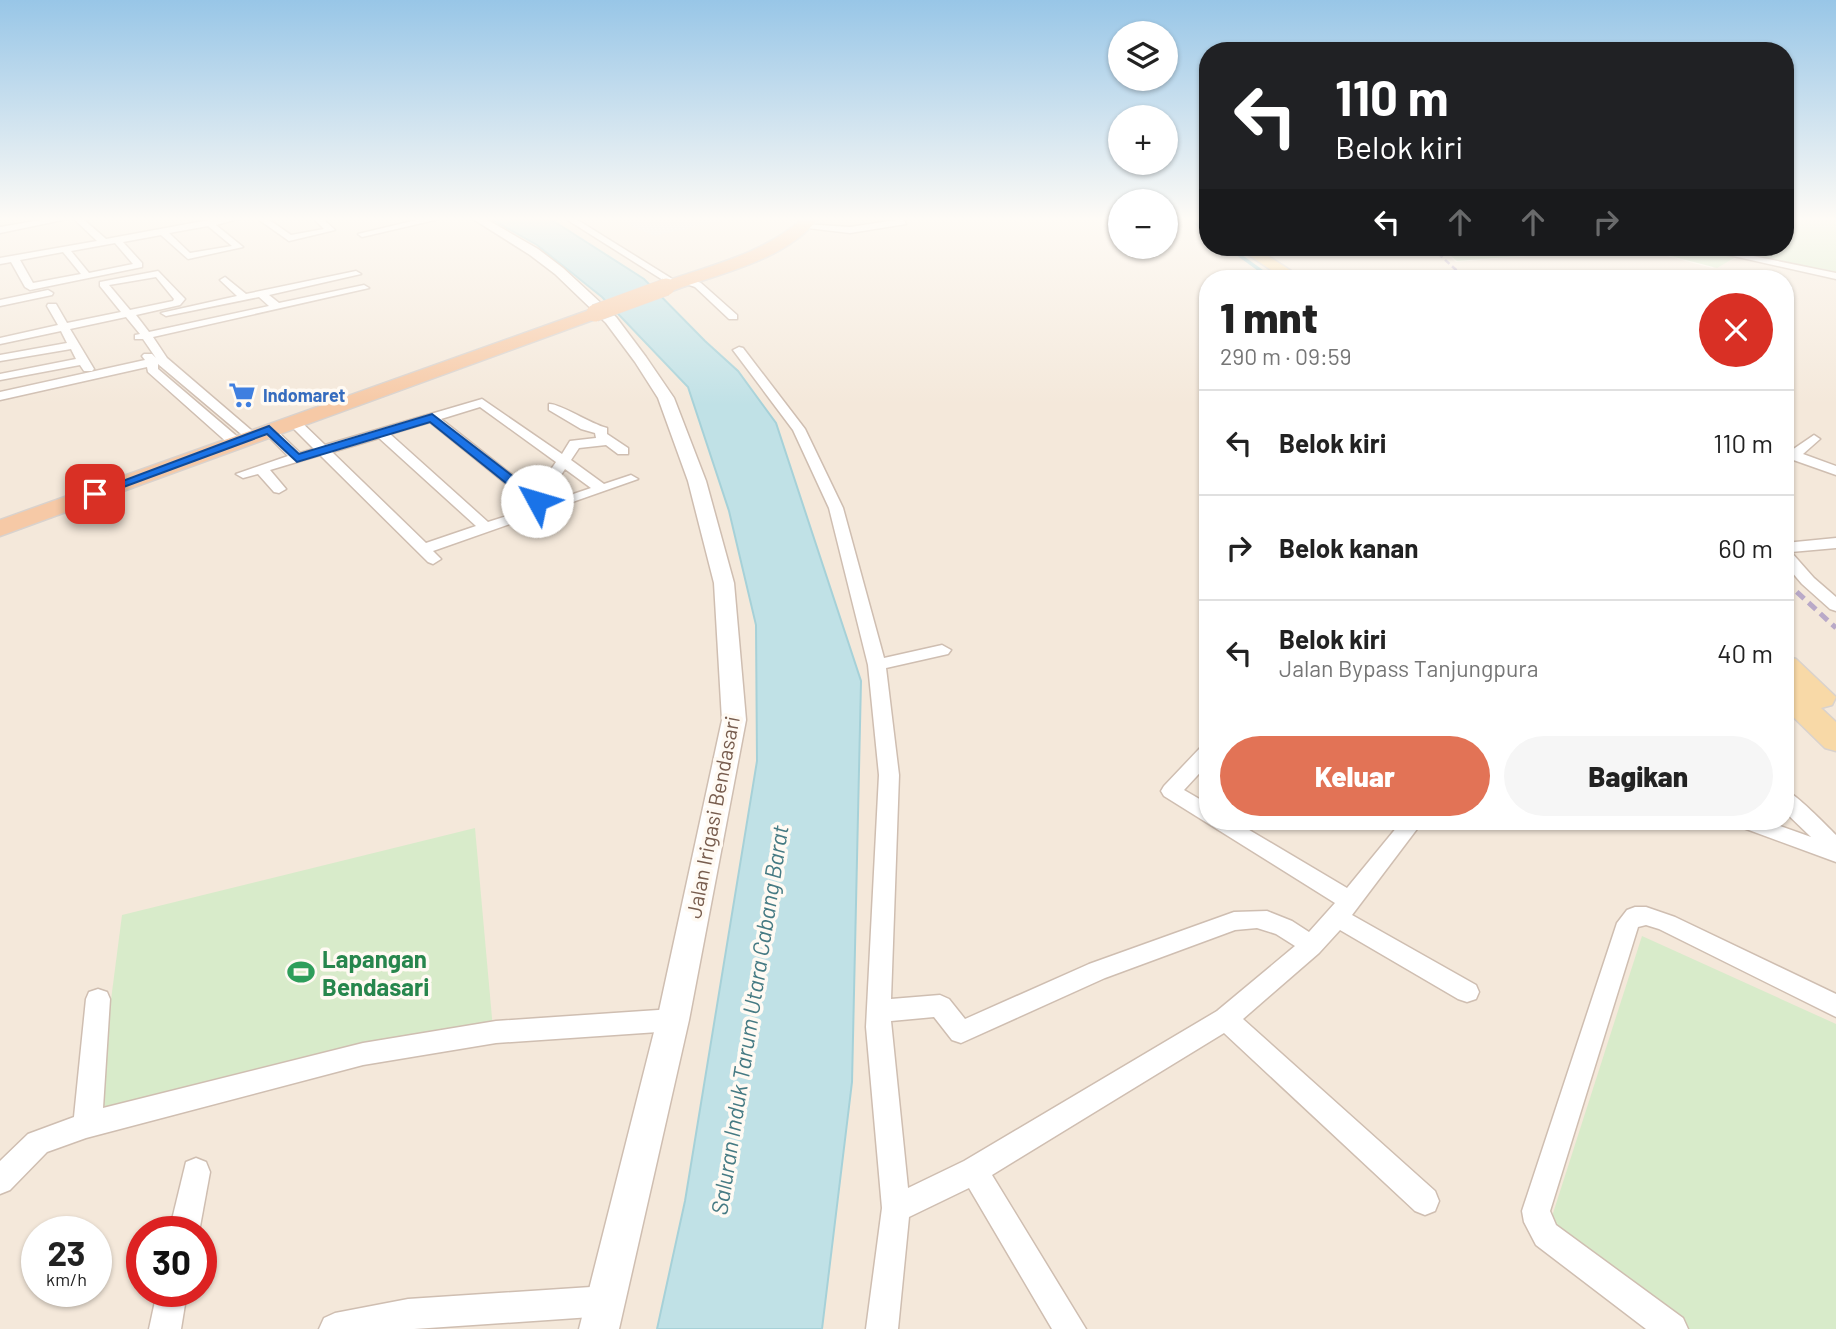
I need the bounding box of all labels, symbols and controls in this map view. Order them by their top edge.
map controls [1108,21,1178,259]
button: layers [1108,21,1178,91]
text: 110 m [1335,67,1449,126]
icon: left [1220,70,1311,161]
button: + [1108,105,1178,175]
text: Belok kiri [1335,127,1463,165]
button: − [1108,189,1178,259]
icon: left [1368,203,1406,241]
icon: ahead [1441,203,1479,241]
icon: ahead [1514,203,1552,241]
icon: right [1587,203,1625,241]
text: 1 mnt [1220,291,1318,341]
button: close [1699,293,1773,367]
text: 290 m · 09:59 [1220,342,1352,370]
supermarket icon: Indomaret [227,380,257,410]
place label: Indomaret [263,384,346,406]
icon: left [1220,424,1258,462]
text: Belok kiri [1279,427,1386,458]
text: 110 m [1713,427,1773,458]
pin [65,464,125,524]
position arrow [500,464,574,538]
icon: arrive [76,475,114,513]
icon: right [1220,529,1258,567]
text: Belok kanan [1279,532,1418,563]
text: 60 m [1718,532,1773,563]
text: Belok kiri [1279,623,1386,654]
icon: left [1220,634,1258,672]
text: 40 m [1717,637,1773,668]
text: Jalan Bypass Tanjungpura [1279,654,1538,682]
street label: Jalan Irigasi Bendasari [680,714,744,920]
button: Keluar [1220,736,1490,816]
button: Bagikan [1504,736,1773,816]
water label: Saluran Induk Tarum Utara Cabang Barat [704,823,794,1217]
place label: Lapangan Bendasari [322,944,429,1001]
sports icon: Lapangan Bendasari [286,957,316,987]
speed limit sign: 30 [126,1216,217,1307]
text: 23 [47,1231,86,1273]
text: km/h [46,1268,87,1290]

